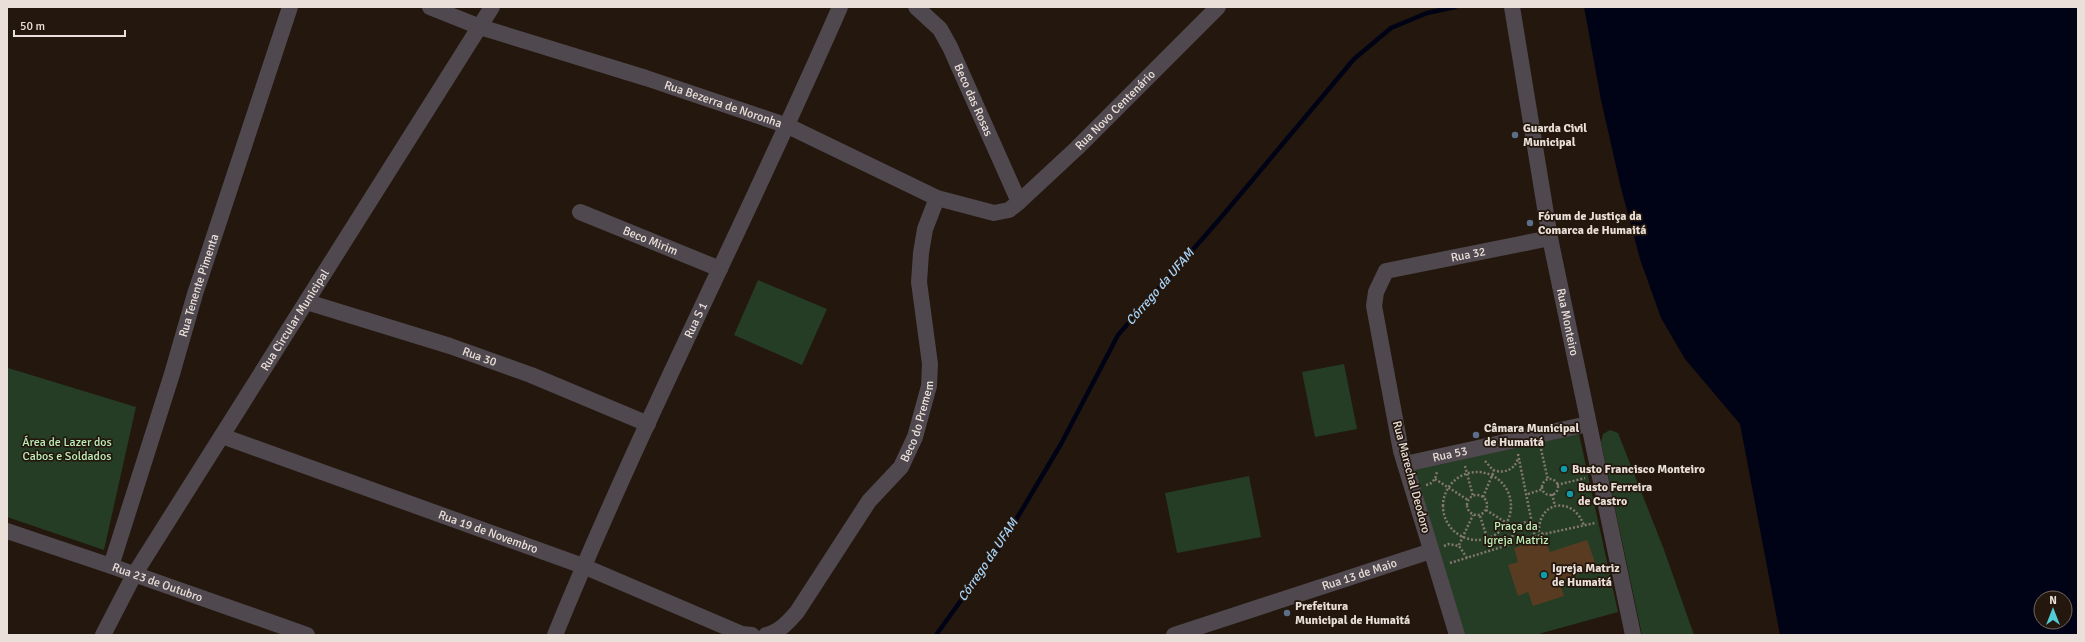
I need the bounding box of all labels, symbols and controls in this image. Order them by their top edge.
scale bar [14,12,125,38]
text: 50 m [20,19,45,34]
street label: Beco das Rosas [951,61,996,139]
street label: Rua Novo Centenário [1072,67,1158,153]
street label: Rua Bezerra de Noronha [662,77,784,131]
place label: Guarda Civil Municipal [1523,121,1587,150]
marker: Guarda Civil Municipal [1510,130,1520,140]
place label: Fórum de Justiça da Comarca de Humaitá [1538,209,1646,238]
marker: Fórum de Justiça da Comarca de Humaitá [1525,218,1535,228]
street label: Beco Mirim [621,223,680,259]
street label: Rua Tenente Pimenta [176,232,222,339]
water label: Córrego da UFAM [1122,244,1199,329]
street label: Rua 32 [1449,244,1487,265]
street label: Rua Circular Municipal [257,266,333,373]
street label: Rua Monteiro [1553,287,1582,357]
street label: Rua S 1 [681,300,711,340]
street label: Rua 30 [460,344,499,370]
street label: Beco do Premem [897,380,937,465]
street label: Rua Marechal Deodoro [1389,419,1433,535]
place label: Câmara Municipal de Humaitá [1484,421,1579,450]
marker: Câmara Municipal de Humaitá [1471,430,1481,440]
park label: Área de Lazer dos Cabos e Soldados [22,435,112,464]
street label: Rua 53 [1431,443,1469,465]
place label: Busto Francisco Monteiro [1572,462,1705,477]
marker: Busto Francisco Monteiro [1559,464,1569,474]
place label: Busto Ferreira de Castro [1578,480,1652,509]
marker: Busto Ferreira de Castro [1565,489,1575,499]
street label: Rua 19 de Novembro [436,507,540,557]
water label: Córrego da UFAM [954,514,1022,604]
park label: Praça da Igreja Matriz [1483,519,1549,548]
street label: Rua 13 de Maio [1320,555,1399,594]
street label: Rua 23 de Outubro [110,560,205,605]
place label: Igreja Matriz de Humaitá [1552,561,1620,590]
marker: Igreja Matriz de Humaitá [1539,570,1549,580]
north arrow [2033,590,2073,630]
text: N [2049,594,2057,607]
place label: Prefeitura Municipal de Humaitá [1295,599,1410,628]
marker: Prefeitura Municipal de Humaitá [1282,608,1292,618]

